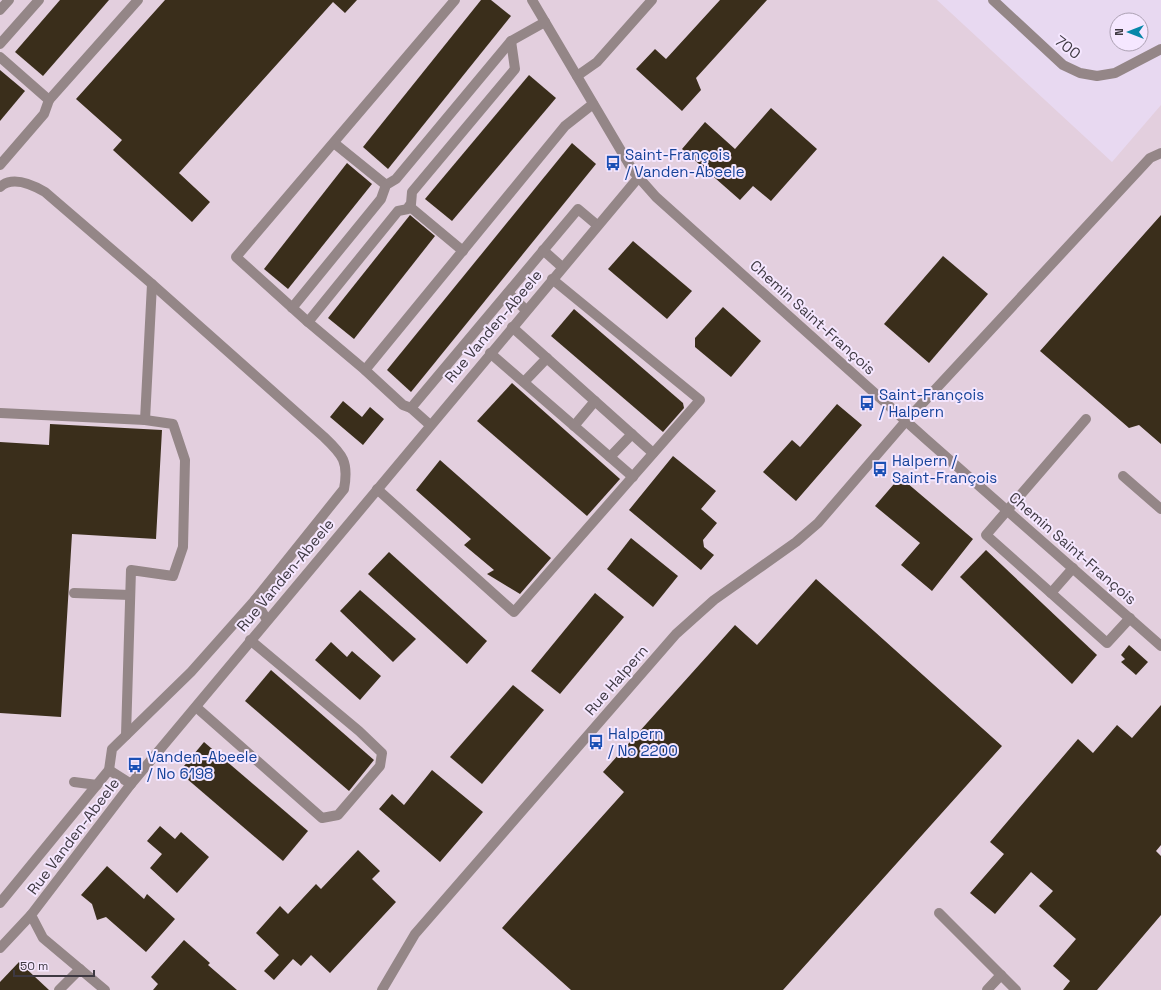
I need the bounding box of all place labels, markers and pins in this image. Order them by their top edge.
place label: Saint-François / Vanden-Abeele [625,145,745,181]
bus stop icon: Saint-François / Vanden-Abeele [604,154,622,172]
place label: Saint-François / Halpern [879,385,984,421]
bus stop icon: Saint-François / Halpern [858,394,876,412]
place label: Halpern / Saint-François [892,451,997,487]
bus stop icon: Halpern / Saint-François [871,460,889,478]
place label: Halpern / No 2200 [608,724,678,760]
bus stop icon: Halpern / No 2200 [587,733,605,751]
place label: Vanden-Abeele / No 6198 [147,747,257,783]
bus stop icon: Vanden-Abeele / No 6198 [126,756,144,774]

